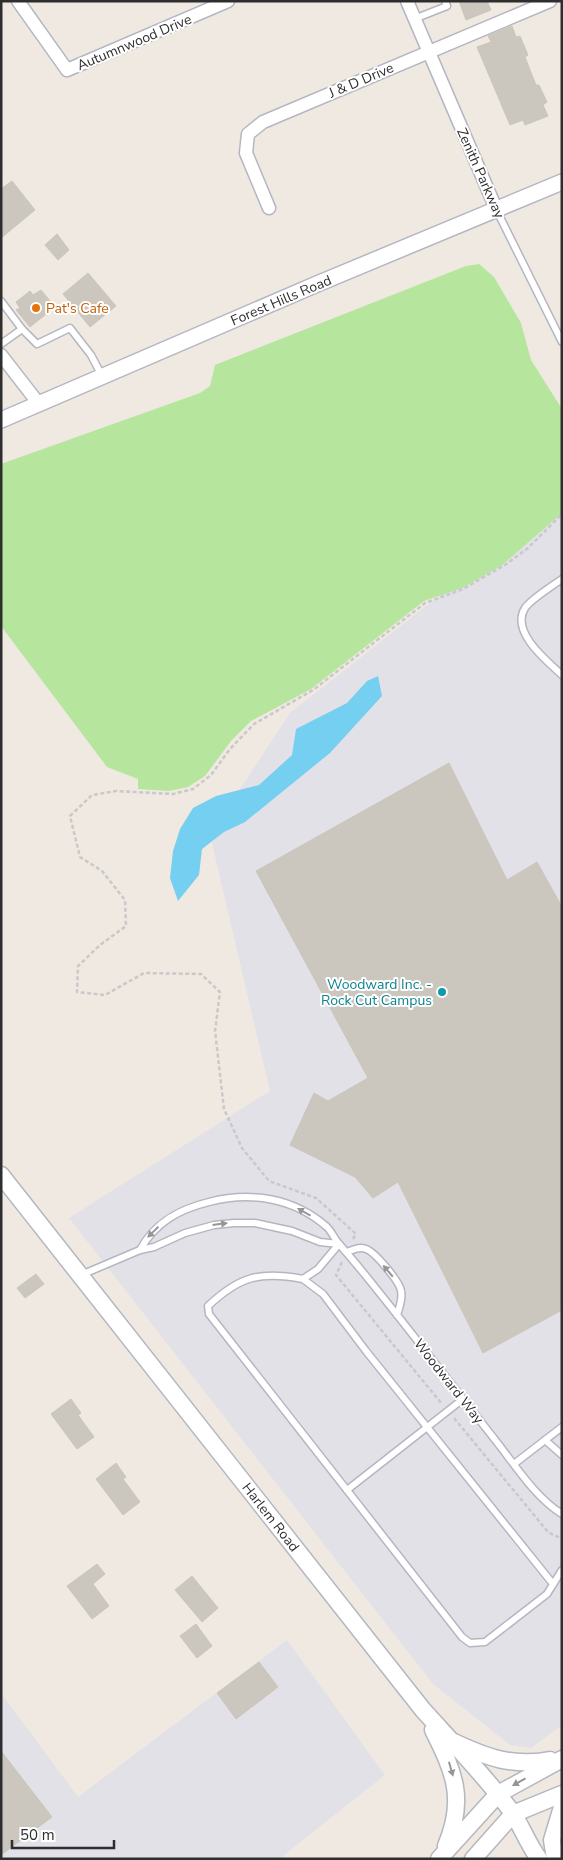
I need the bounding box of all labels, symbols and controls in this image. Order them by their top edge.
street label: Autumnwood Drive [74,10,194,75]
street label: J & D Drive [325,58,396,103]
street label: Zenith Parkway [452,125,509,222]
street label: Forest Hills Road [228,271,334,330]
place label: Pat's Cafe [46,299,109,318]
marker: Pat's Cafe [30,302,42,314]
place label: Woodward Inc. - Rock Cut Campus [321,975,432,1010]
marker: Woodward Inc. - Rock Cut Campus [436,986,448,998]
one-way arrow [296,1208,311,1216]
one-way arrow [212,1220,228,1228]
one-way arrow [147,1226,159,1238]
one-way arrow [382,1265,393,1278]
street label: Woodward Way [409,1335,488,1428]
street label: Harlem Road [238,1479,304,1556]
one-way arrow [448,1762,456,1777]
one-way arrow [512,1778,526,1787]
scale bar [12,1818,115,1850]
text: 50 m [20,1825,55,1845]

